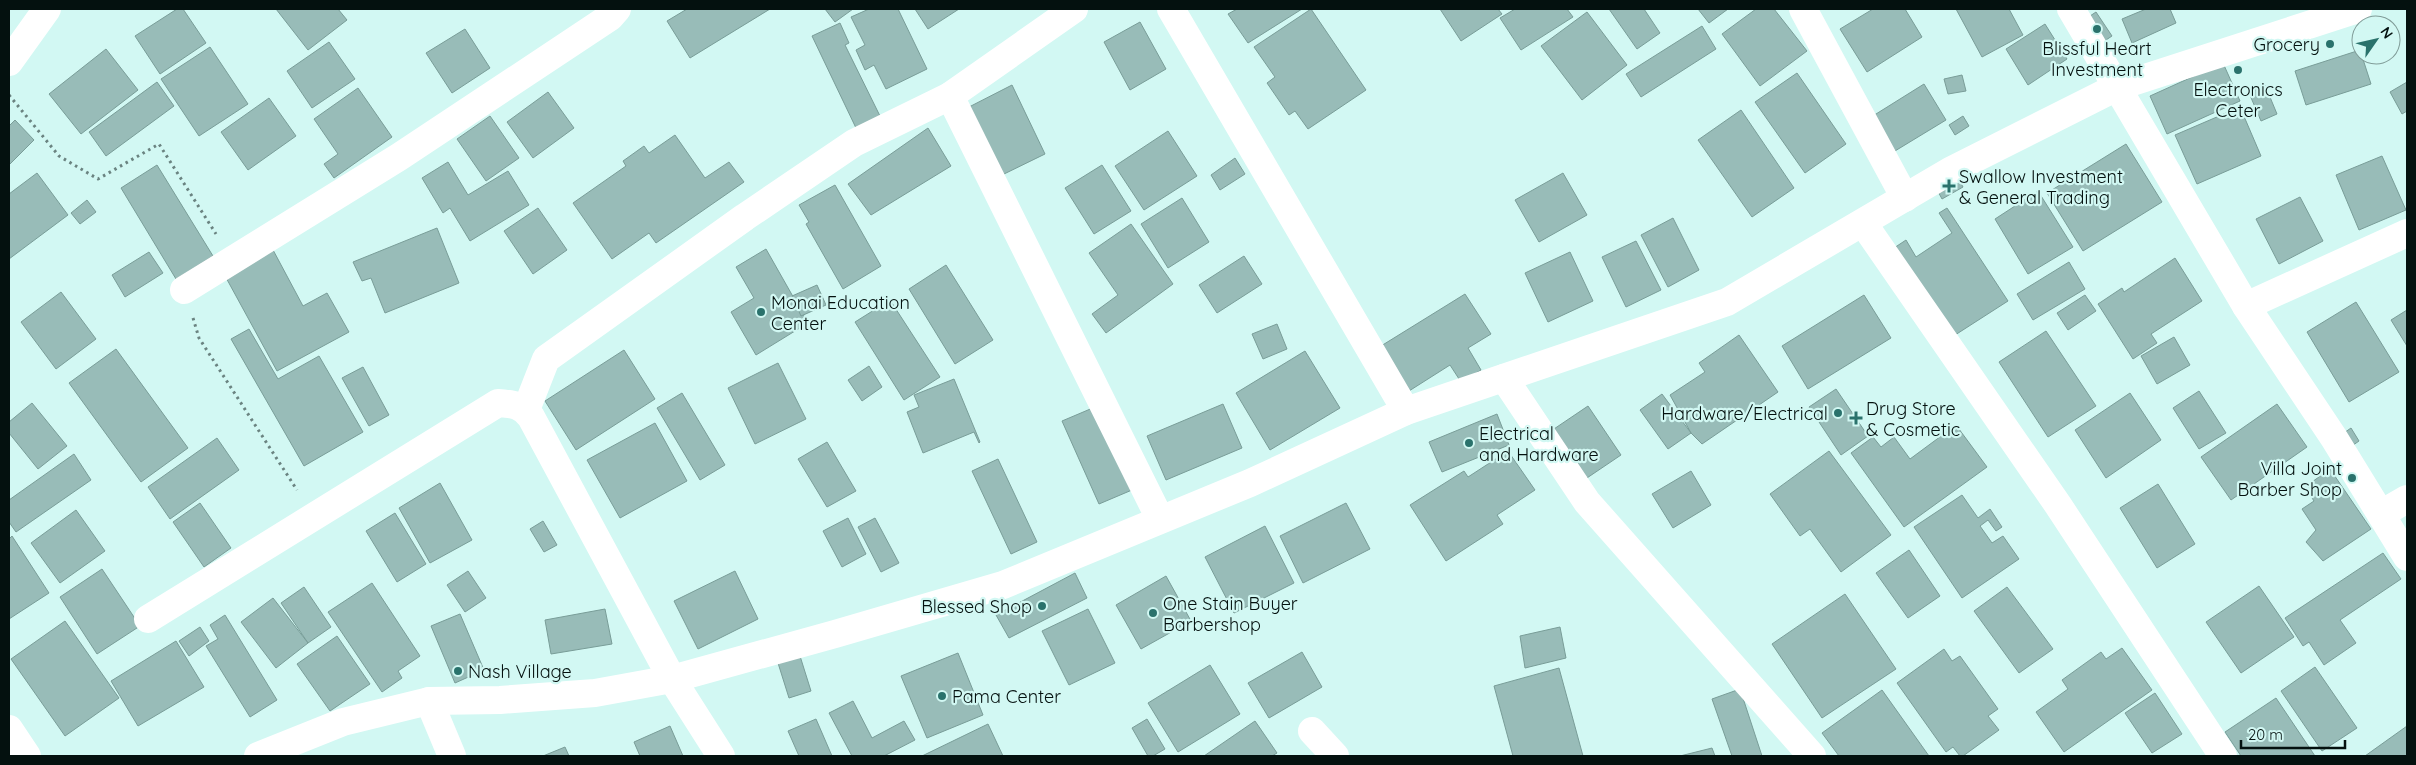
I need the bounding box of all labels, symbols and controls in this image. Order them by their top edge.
north arrow [2351,15,2401,65]
marker: Blissful Heart Investment [2091,23,2103,35]
text: N [2376,23,2397,42]
place label: Grocery [2253,33,2320,56]
place label: Blissful Heart Investment [2042,37,2152,81]
marker: Grocery [2324,38,2336,50]
marker: Electronics Ceter [2232,64,2244,76]
place label: Electronics Ceter [2193,78,2283,122]
place label: Swallow Investment & General Trading [1959,165,2123,209]
marker: Swallow Investment & General Trading [1943,180,1955,192]
place label: Monai Education Center [771,291,910,335]
marker: Monai Education Center [755,306,767,318]
place label: Drug Store & Cosmetic [1866,397,1960,441]
place label: Hardware/Electrical [1661,402,1828,425]
marker: Hardware/Electrical [1832,407,1844,419]
marker: Drug Store & Cosmetic [1850,412,1862,424]
place label: Electrical and Hardware [1479,422,1599,466]
marker: Electrical and Hardware [1463,437,1475,449]
place label: Villa Joint Barber Shop [2237,457,2342,501]
marker: Villa Joint Barber Shop [2346,472,2358,484]
place label: One Stain Buyer Barbershop [1163,592,1298,636]
place label: Blessed Shop [921,595,1032,618]
marker: Blessed Shop [1036,600,1048,612]
marker: One Stain Buyer Barbershop [1147,607,1159,619]
place label: Nash Village [468,660,572,683]
marker: Nash Village [452,665,464,677]
place label: Pama Center [952,685,1061,708]
marker: Pama Center [936,690,948,702]
scale bar [2241,718,2345,750]
text: 20 m [2248,725,2283,744]

